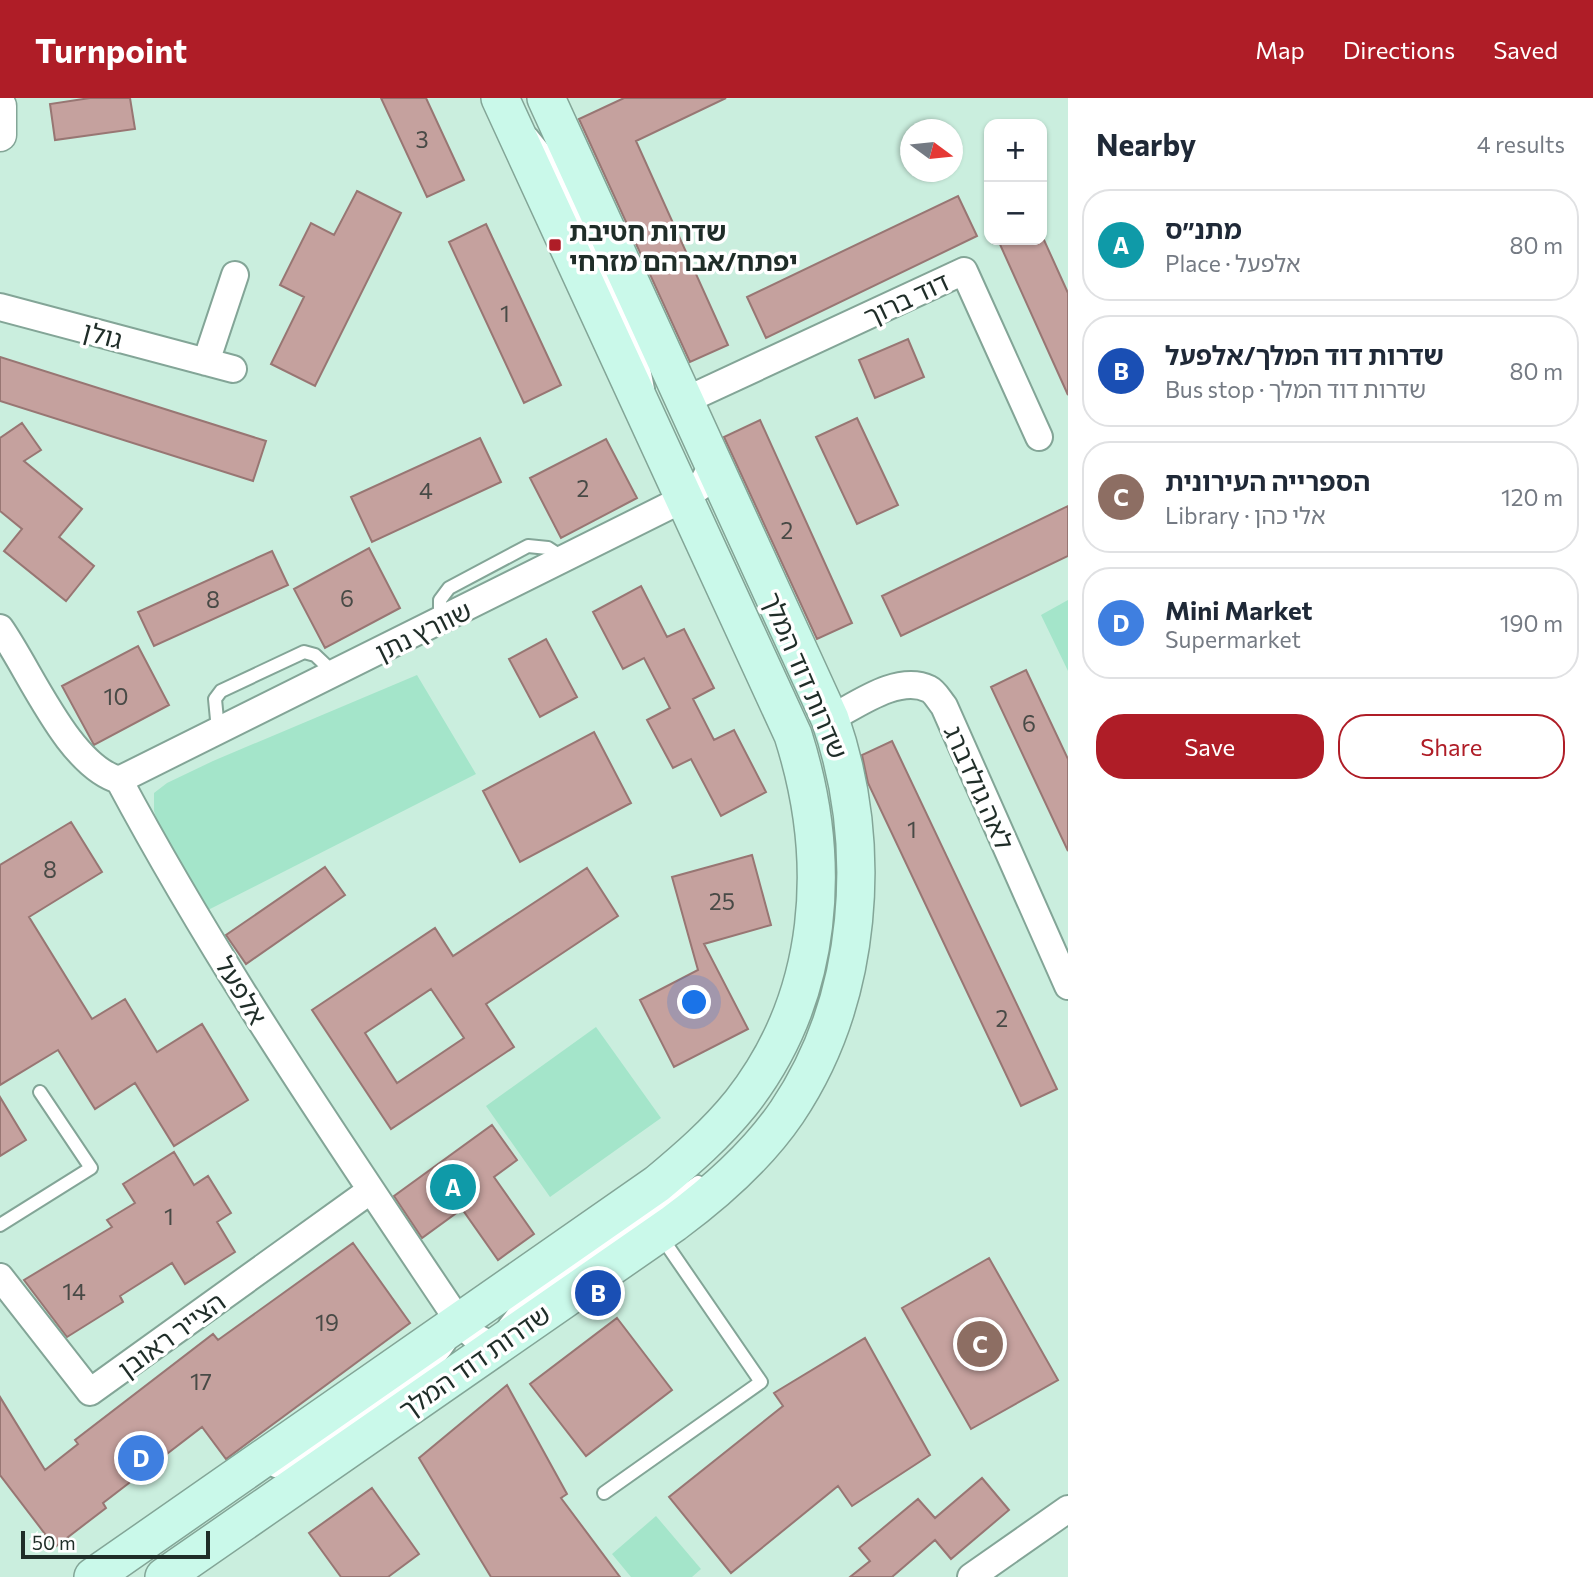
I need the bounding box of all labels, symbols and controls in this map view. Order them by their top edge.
text: Turnpoint [35,29,187,70]
text: Map [1255,35,1305,64]
text: Directions [1343,35,1455,64]
text: Saved [1493,35,1558,64]
north arrow [900,119,963,182]
map controls [984,119,1047,245]
button: + [984,119,1047,182]
house number: 3 [415,125,429,153]
text: Nearby [1096,125,1196,162]
text: 4 results [1477,130,1565,158]
button: − [984,182,1047,245]
text: מתנ״ס [1165,213,1242,244]
place label: שדרות חטיבת יפתח/אברהם מזרחי [569,215,798,276]
text: A [1113,231,1129,259]
text: 80 m [1510,231,1563,259]
marker: שדרות חטיבת יפתח/אברהם מזרחי [547,237,563,253]
text: Place · אלפעל [1165,249,1301,277]
street label: דוד ברוך [858,265,954,331]
house number: 1 [500,299,510,327]
street label: גולן [80,314,126,354]
text: שדרות דוד המלך/אלפעל [1165,339,1444,370]
text: B [1113,357,1129,385]
text: 80 m [1510,357,1563,385]
text: Bus stop · שדרות דוד המלך [1165,375,1426,403]
text: הספרייה העירונית [1165,465,1370,496]
house number: 2 [577,474,589,502]
house number: 4 [419,476,433,504]
text: C [1113,483,1129,511]
text: 120 m [1501,483,1563,511]
text: Library · אלי כהן [1165,501,1325,529]
house number: 2 [781,516,793,544]
house number: 6 [340,584,354,612]
house number: 8 [206,585,220,613]
street label: שדרות דוד המלך [757,587,855,763]
street label: שוורץ נתן [370,594,476,666]
text: Mini Market [1165,594,1313,625]
text: D [1113,609,1129,637]
text: 190 m [1500,609,1563,637]
text: Supermarket [1165,625,1301,653]
house number: 10 [104,682,128,710]
house number: 6 [1022,709,1036,737]
button: Save [1096,714,1324,779]
button: Share [1338,714,1565,779]
street label: לאה גולדברג [939,720,1021,854]
house number: 1 [907,815,917,843]
house number: 8 [43,855,57,883]
house number: 25 [709,887,735,915]
street label: אלפעל [210,950,274,1030]
your location [677,985,711,1019]
house number: 2 [996,1004,1008,1032]
pin: A [430,1161,476,1213]
house number: 1 [164,1202,174,1230]
pin: B [575,1267,621,1319]
house number: 14 [62,1277,86,1305]
street label: הצייר ראובן [111,1285,231,1383]
street label: שדרות דוד המלך [392,1297,556,1425]
house number: 19 [315,1308,339,1336]
pin: C [957,1318,1003,1370]
house number: 17 [190,1367,212,1395]
pin: D [118,1432,164,1484]
scale bar [21,1528,210,1560]
text: 50 m [32,1531,76,1554]

